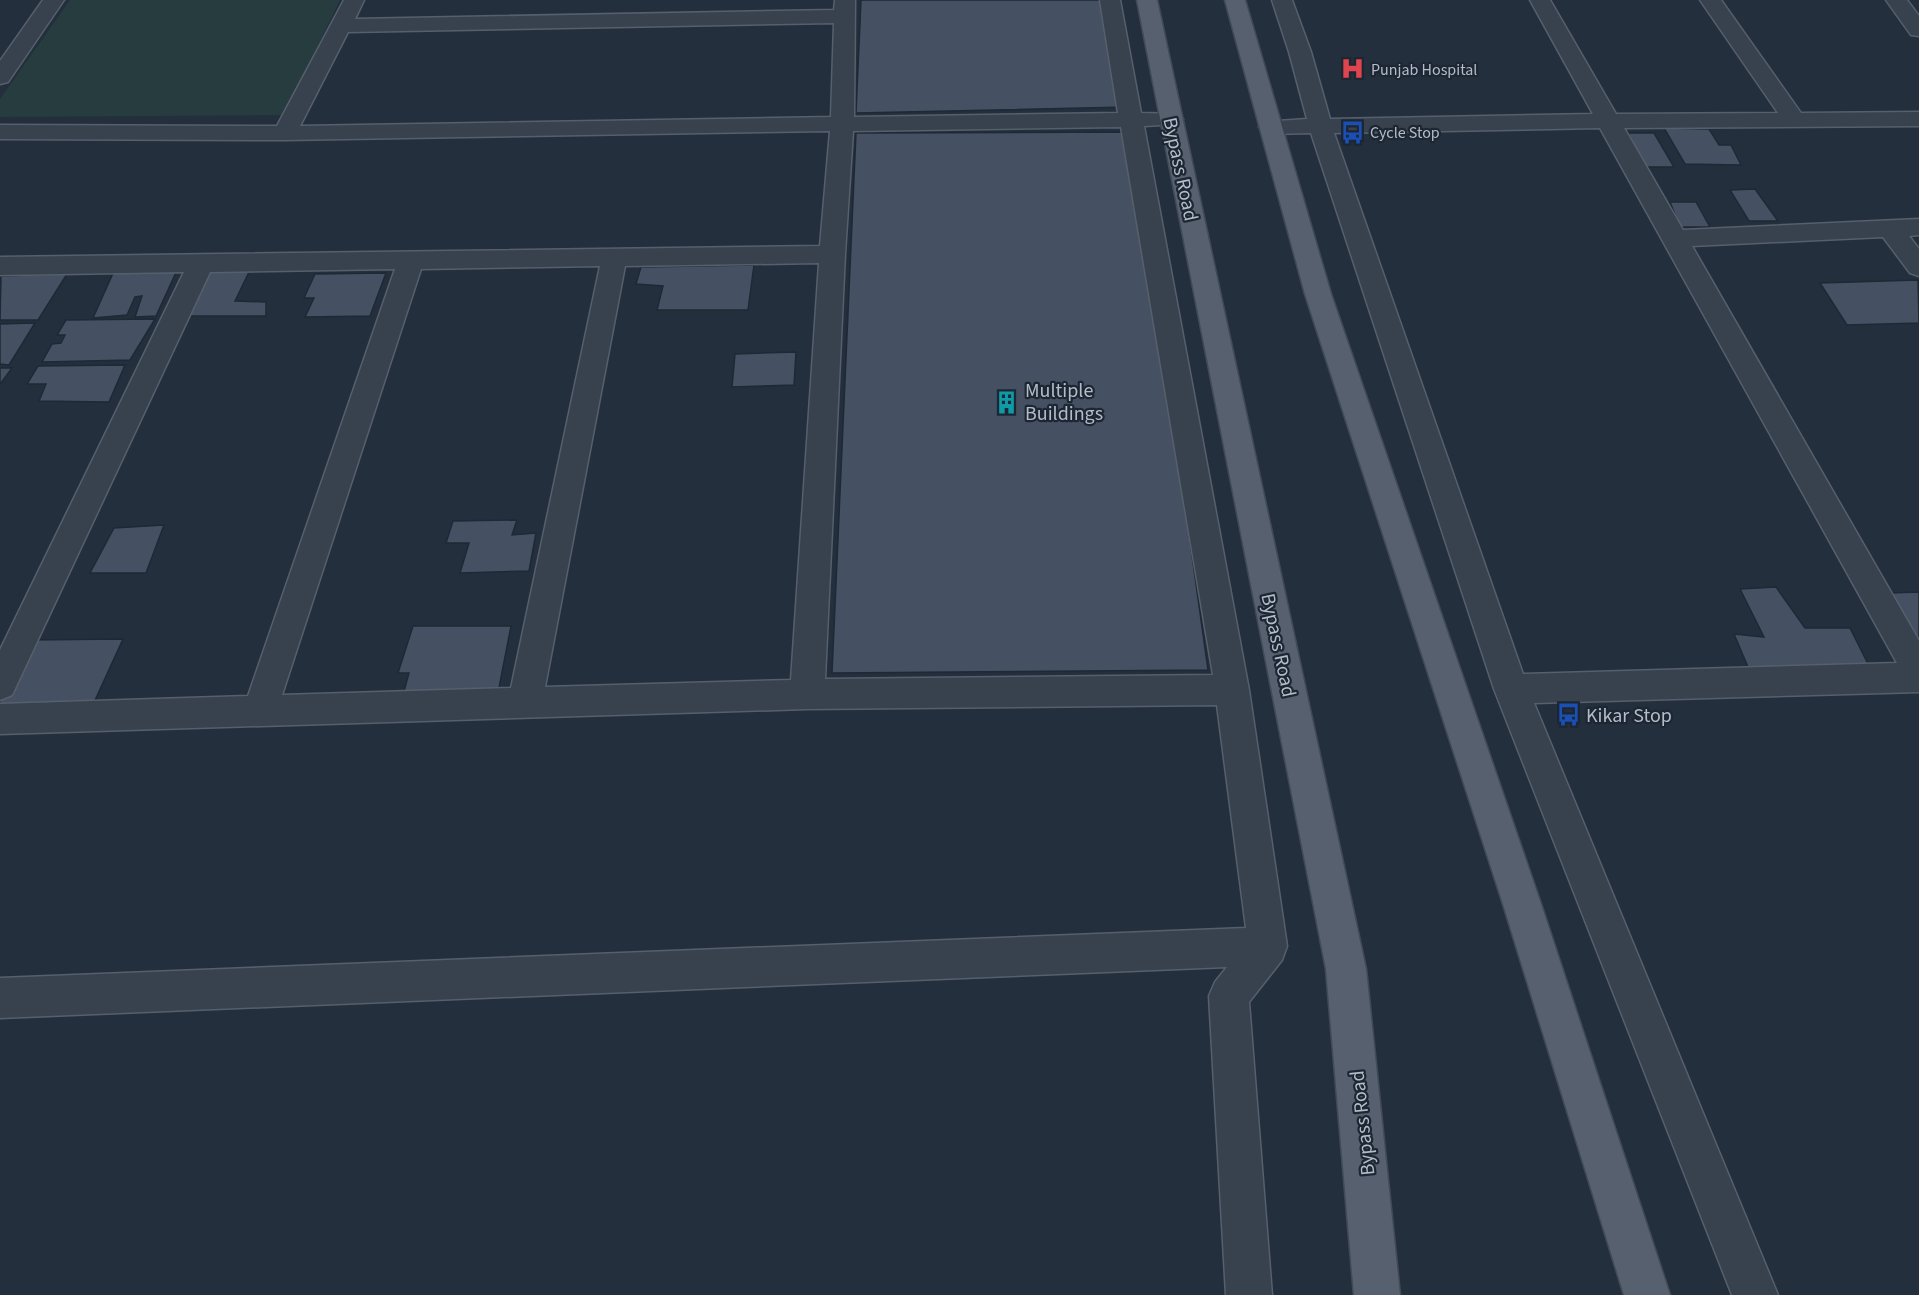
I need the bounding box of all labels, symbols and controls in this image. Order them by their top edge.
hospital icon: Punjab Hospital [1340,56,1366,82]
place label: Punjab Hospital [1371,59,1477,81]
street label: Bypass Road [1155,115,1205,224]
bus stop icon: Cycle Stop [1339,119,1365,145]
place label: Cycle Stop [1370,122,1440,144]
place label: Multiple Buildings [1025,377,1103,428]
building icon: Multiple Buildings [994,389,1020,415]
street label: Bypass Road [1253,591,1303,700]
bus stop icon: Kikar Stop [1555,702,1581,728]
place label: Kikar Stop [1586,702,1672,730]
street label: Bypass Road [1344,1069,1382,1177]

